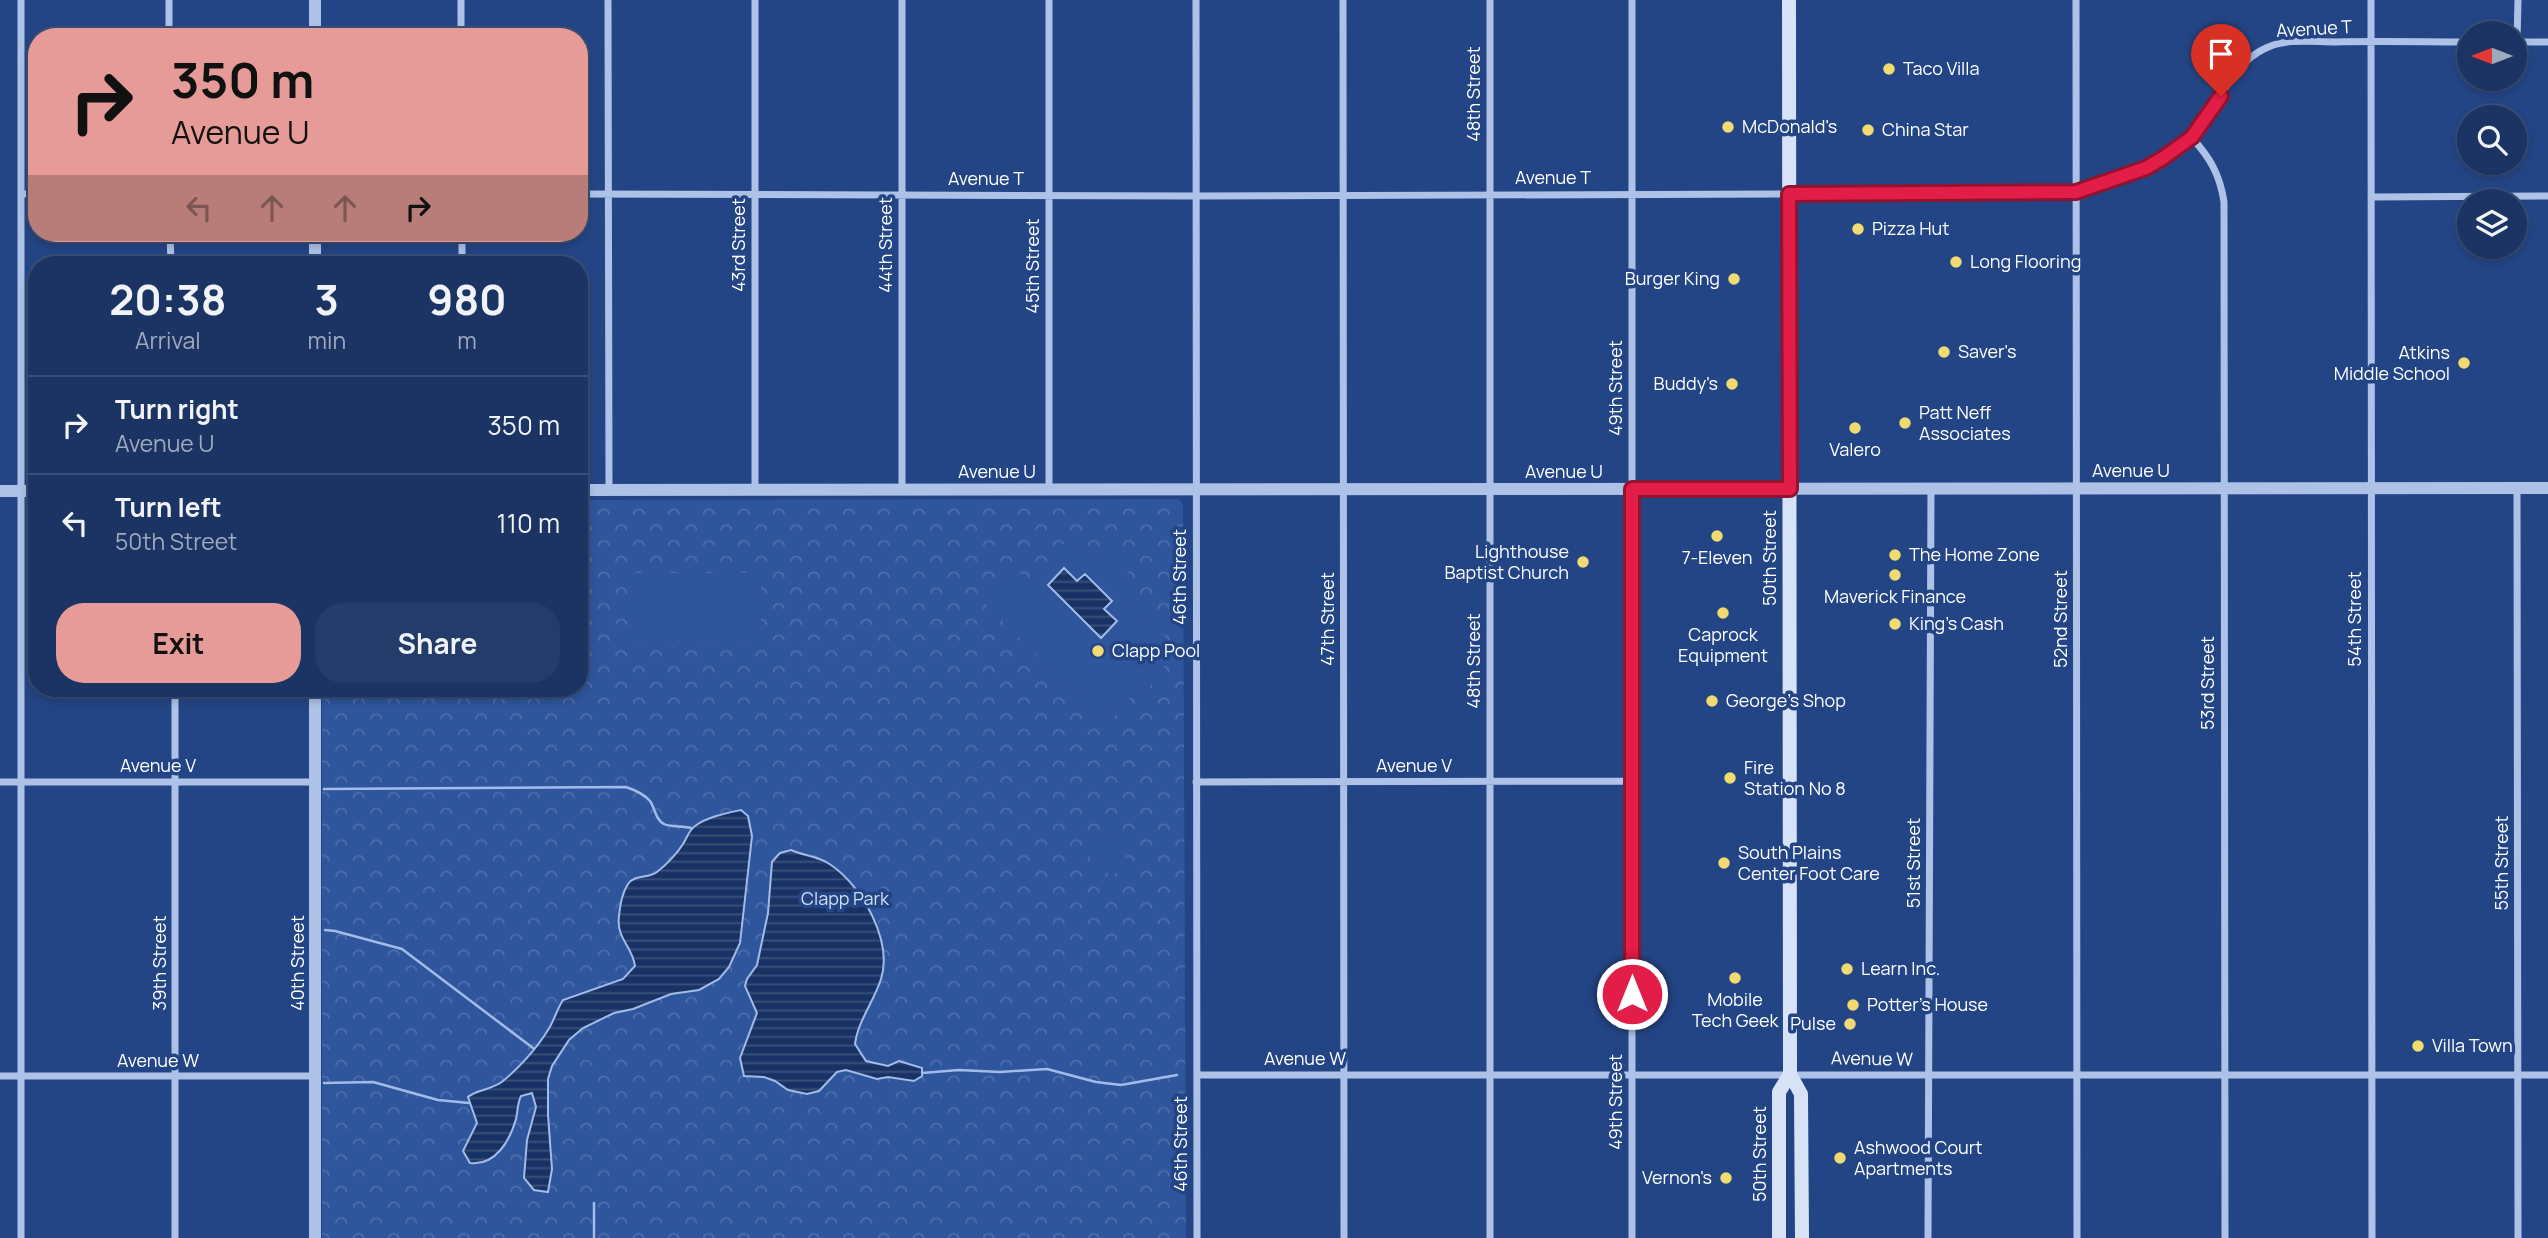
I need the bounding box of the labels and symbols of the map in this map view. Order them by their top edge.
street label: Avenue T [2275,14,2353,42]
north arrow [2457,21,2527,91]
pin [2191,24,2251,96]
street label: 48th Street [1461,46,1485,142]
place label: Taco Villa [1903,56,1980,80]
marker: Taco Villa [1881,61,1897,77]
place label: McDonald's [1742,114,1837,138]
place label: China Star [1882,117,1969,141]
marker: McDonald's [1720,119,1736,135]
marker: China Star [1860,122,1876,138]
street label: Avenue T [1515,165,1591,189]
street label: Avenue T [948,166,1024,190]
street label: 44th Street [873,197,897,293]
street label: 43rd Street [726,198,750,292]
place label: Pizza Hut [1872,216,1949,240]
street label: 45th Street [1020,218,1044,314]
marker: Pizza Hut [1850,221,1866,237]
place label: Long Flooring [1970,249,2081,273]
marker: Long Flooring [1948,254,1964,270]
place label: Burger King [1625,266,1720,290]
marker: Burger King [1726,271,1742,287]
place label: Saver's [1958,339,2016,363]
street label: 49th Street [1603,340,1627,436]
place label: Atkins Middle School [2334,340,2450,385]
marker: Saver's [1936,344,1952,360]
marker: Atkins Middle School [2456,355,2472,371]
place label: Buddy's [1654,371,1718,395]
marker: Buddy's [1724,376,1740,392]
place label: Patt Neff Associates [1919,400,2011,445]
marker: Patt Neff Associates [1897,415,1913,431]
marker: Valero [1847,420,1863,436]
place label: Valero [1829,437,1881,461]
street label: Avenue U [2092,458,2170,482]
street label: Avenue U [958,459,1036,483]
street label: Avenue U [1525,459,1603,483]
street label: 50th Street [1757,510,1781,606]
marker: 7-Eleven [1709,528,1725,544]
street label: 46th Street [1167,529,1191,625]
place label: Lighthouse Baptist Church [1444,539,1569,584]
place label: The Home Zone [1909,542,2040,566]
place label: 7-Eleven [1682,545,1752,569]
marker: The Home Zone [1887,547,1903,563]
marker: Lighthouse Baptist Church [1575,554,1591,570]
marker: Maverick Finance [1887,567,1903,583]
street label: 52nd Street [2048,570,2072,668]
street label: 54th Street [2342,571,2366,667]
street label: 47th Street [1315,572,1339,666]
place label: Maverick Finance [1824,584,1966,608]
marker: Caprock Equipment [1715,605,1731,621]
place label: King's Cash [1909,611,2004,635]
street label: 48th Street [1461,613,1485,709]
marker: King's Cash [1887,616,1903,632]
place label: Caprock Equipment [1678,622,1768,667]
street label: 53rd Street [2195,636,2219,730]
place label: Clapp Pool [1112,638,1200,662]
marker: Clapp Pool [1090,643,1106,659]
place label: George's Shop [1726,688,1846,712]
marker: George's Shop [1704,693,1720,709]
street label: Avenue V [120,753,196,777]
street label: Avenue V [1376,753,1452,777]
place label: Fire Station No 8 [1744,755,1846,800]
marker: Fire Station No 8 [1722,770,1738,786]
street label: 55th Street [2489,815,2513,911]
street label: 51st Street [1901,818,1925,908]
place label: South Plains Center Foot Care [1738,840,1880,885]
marker: South Plains Center Foot Care [1716,855,1732,871]
park label: Clapp Park [801,886,890,910]
street label: 39th Street [147,915,171,1011]
street label: 40th Street [285,915,309,1011]
place label: Learn Inc. [1861,956,1940,980]
position arrow [1595,957,1669,1031]
marker: Learn Inc. [1839,961,1855,977]
marker: Mobile Tech Geek [1727,970,1743,986]
place label: Mobile Tech Geek [1692,987,1779,1032]
place label: Potter's House [1867,992,1988,1016]
marker: Potter's House [1845,997,1861,1013]
place label: Pulse [1790,1011,1836,1035]
marker: Pulse [1842,1016,1858,1032]
place label: Villa Town [2432,1033,2513,1057]
marker: Villa Town [2410,1038,2426,1054]
street label: Avenue W [1831,1045,1913,1071]
street label: Avenue W [1264,1046,1346,1070]
street label: Avenue W [117,1048,199,1072]
street label: 49th Street [1603,1054,1627,1150]
street label: 46th Street [1168,1096,1192,1192]
street label: 50th Street [1747,1106,1771,1202]
place label: Ashwood Court Apartments [1854,1135,1982,1180]
marker: Ashwood Court Apartments [1832,1150,1848,1166]
place label: Vernon's [1642,1165,1712,1189]
marker: Vernon's [1718,1170,1734,1186]

